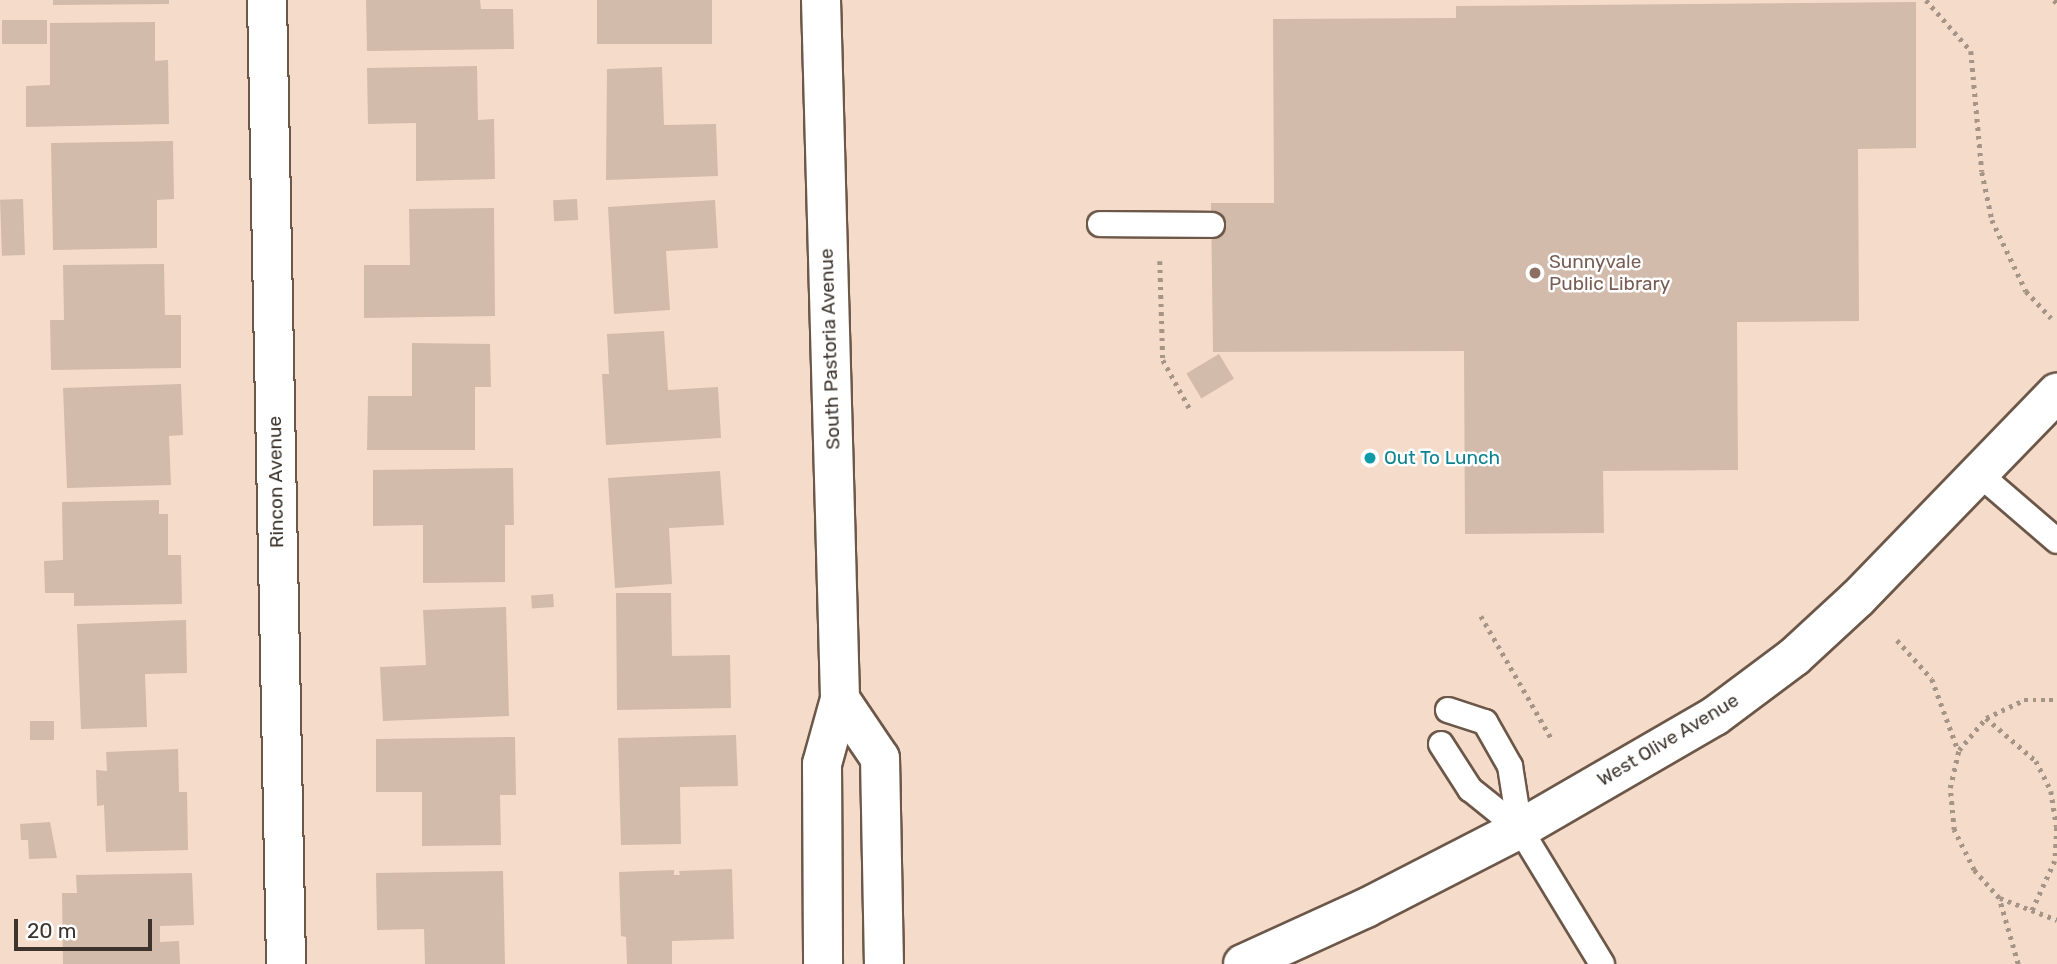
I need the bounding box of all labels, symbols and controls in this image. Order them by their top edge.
street label: South Pastoria Avenue [815,248,845,450]
place label: Sunnyvale Public Library [1549,251,1670,295]
marker: Sunnyvale Public Library [1527,265,1543,281]
street label: Rincon Avenue [263,415,289,549]
place label: Out To Lunch [1384,447,1501,469]
marker: Out To Lunch [1362,450,1378,466]
street label: West Olive Avenue [1593,689,1743,791]
scale bar [18,904,156,948]
text: 20 m [27,918,76,943]

